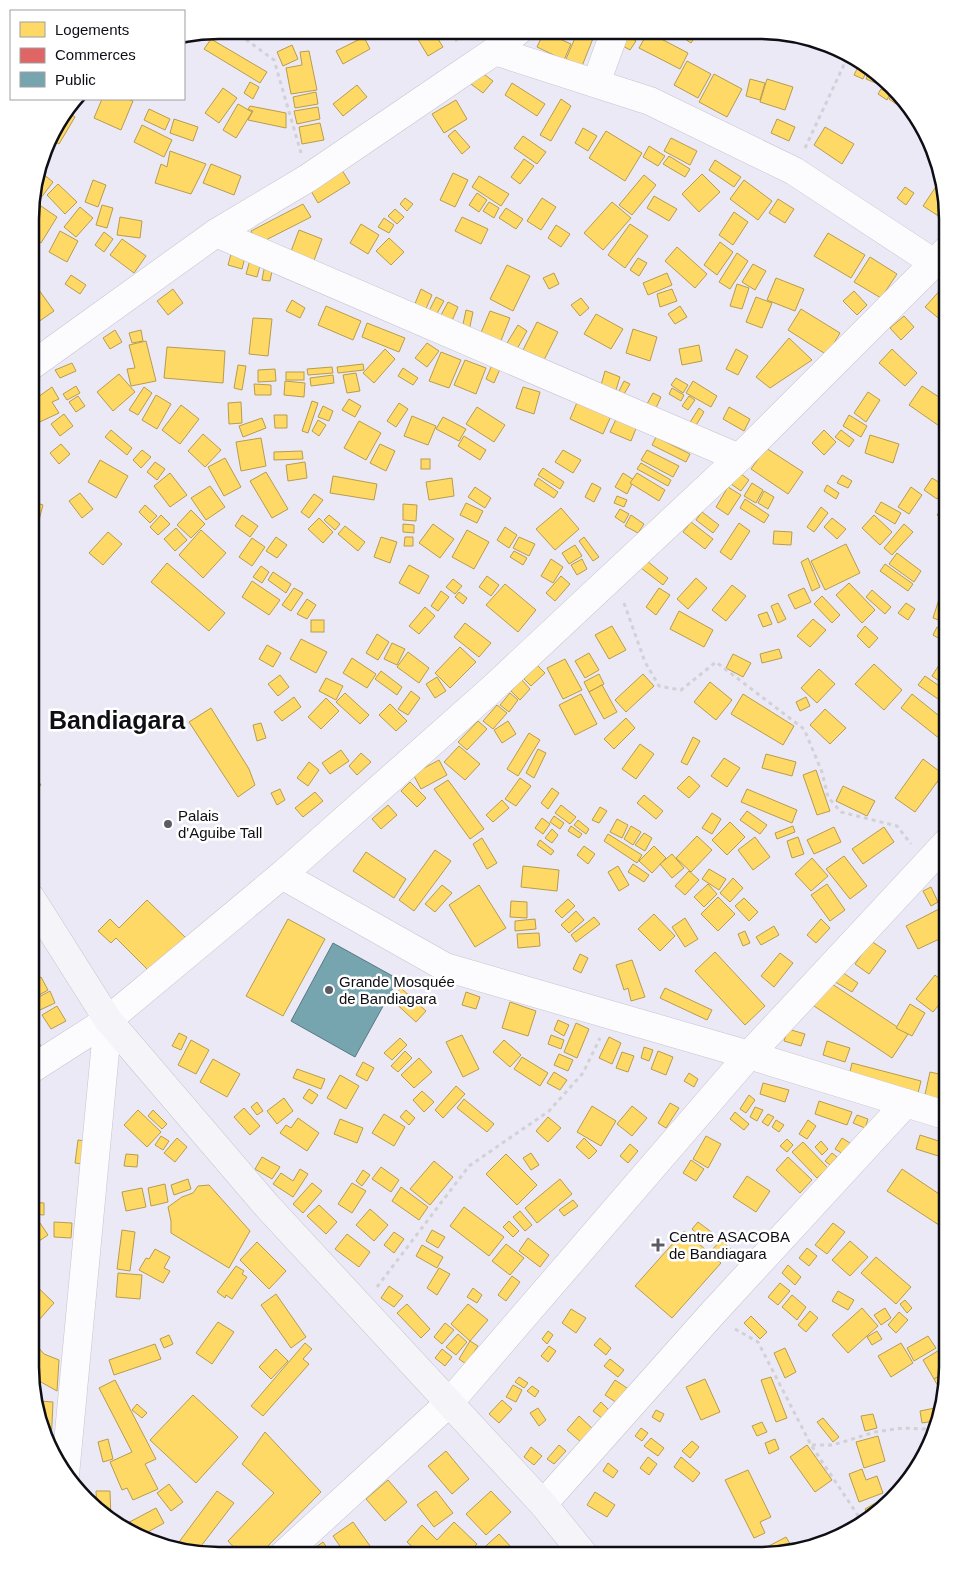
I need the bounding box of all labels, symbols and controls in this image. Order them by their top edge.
legend [10,10,185,100]
text: Logements [55,21,129,38]
text: Commerces [55,46,136,63]
text: Public [55,71,96,88]
district label: Bandiagara [49,706,186,734]
place label: Palais d'Aguibe Tall [178,807,262,841]
marker: Palais d'Aguibe Tall [162,818,174,830]
place label: Grande Mosquée de Bandiagara [339,973,455,1007]
marker: Grande Mosquée de Bandiagara [323,984,335,996]
place label: Centre ASACOBA de Bandiagara [669,1228,790,1262]
marker: Centre ASACOBA de Bandiagara [651,1238,665,1252]

